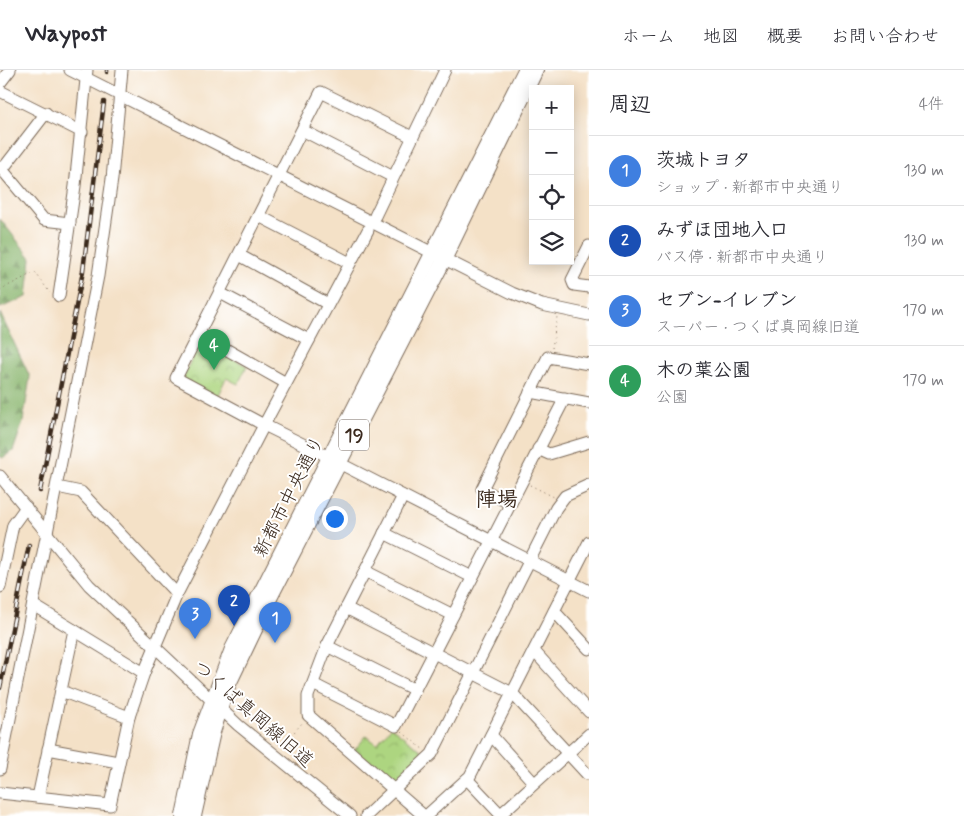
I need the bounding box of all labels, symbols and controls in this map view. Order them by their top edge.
text: Waypost [25,19,107,50]
text: ホーム [622,25,675,49]
text: 地図 [703,25,739,49]
text: 概要 [767,25,803,49]
text: お問い合わせ [831,25,939,49]
map controls [529,85,574,265]
button: + [529,85,574,130]
text: 周辺 [609,91,651,119]
text: 4件 [919,94,944,115]
button: − [529,130,574,175]
text: 茨城トヨタ [656,148,751,173]
text: 1 [621,160,629,181]
text: 130 m [903,160,944,181]
button: locate [529,175,574,220]
text: ショップ · 新都市中央通り [656,177,844,198]
text: みずほ団地入口 [656,218,789,243]
button: layers [529,220,574,265]
text: 2 [621,230,629,251]
text: 130 m [903,230,944,251]
text: バス停 · 新都市中央通り [656,247,828,268]
text: セブン-イレブン [656,288,798,313]
text: 3 [621,300,629,321]
text: 170 m [902,300,944,321]
text: スーパー · つくば真岡線旧道 [656,317,860,338]
pin: 4 [198,329,230,370]
text: 木の葉公園 [656,358,751,383]
text: 4 [620,370,630,391]
text: 170 m [902,370,944,391]
text: 公園 [656,387,688,408]
road number: 19 [339,420,369,450]
street label: 新都市中央通り [248,432,331,562]
district label: 陣場 [476,486,518,514]
your location [322,506,348,532]
pin: 2 [218,585,250,626]
pin: 3 [179,598,211,639]
pin: 1 [259,602,291,643]
street label: つくば真岡線旧道 [187,655,319,773]

